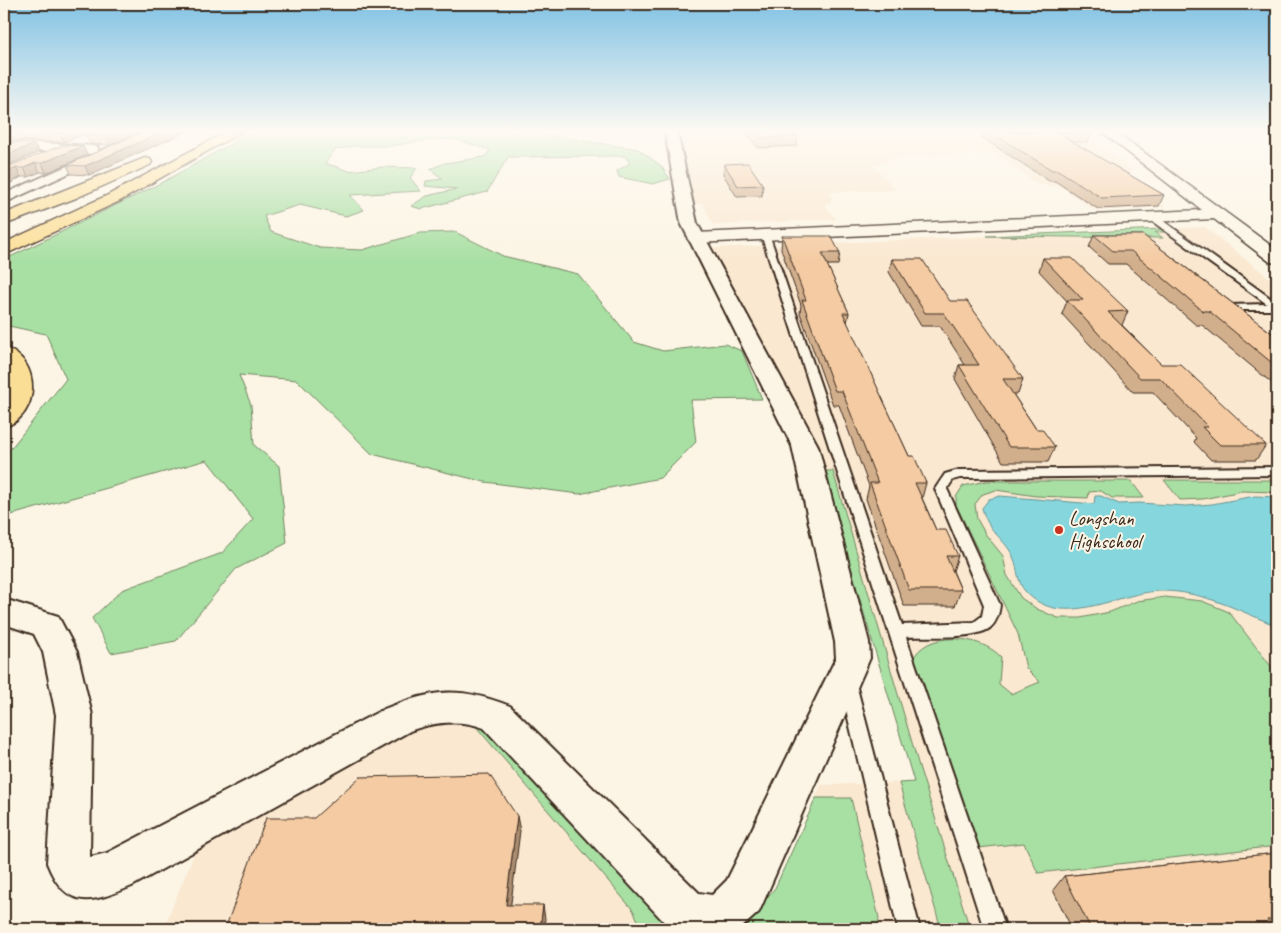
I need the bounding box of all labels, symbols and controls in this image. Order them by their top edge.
place label: Longshan Highschool [1069,506,1144,554]
marker: Longshan Highschool [1053,524,1065,536]

